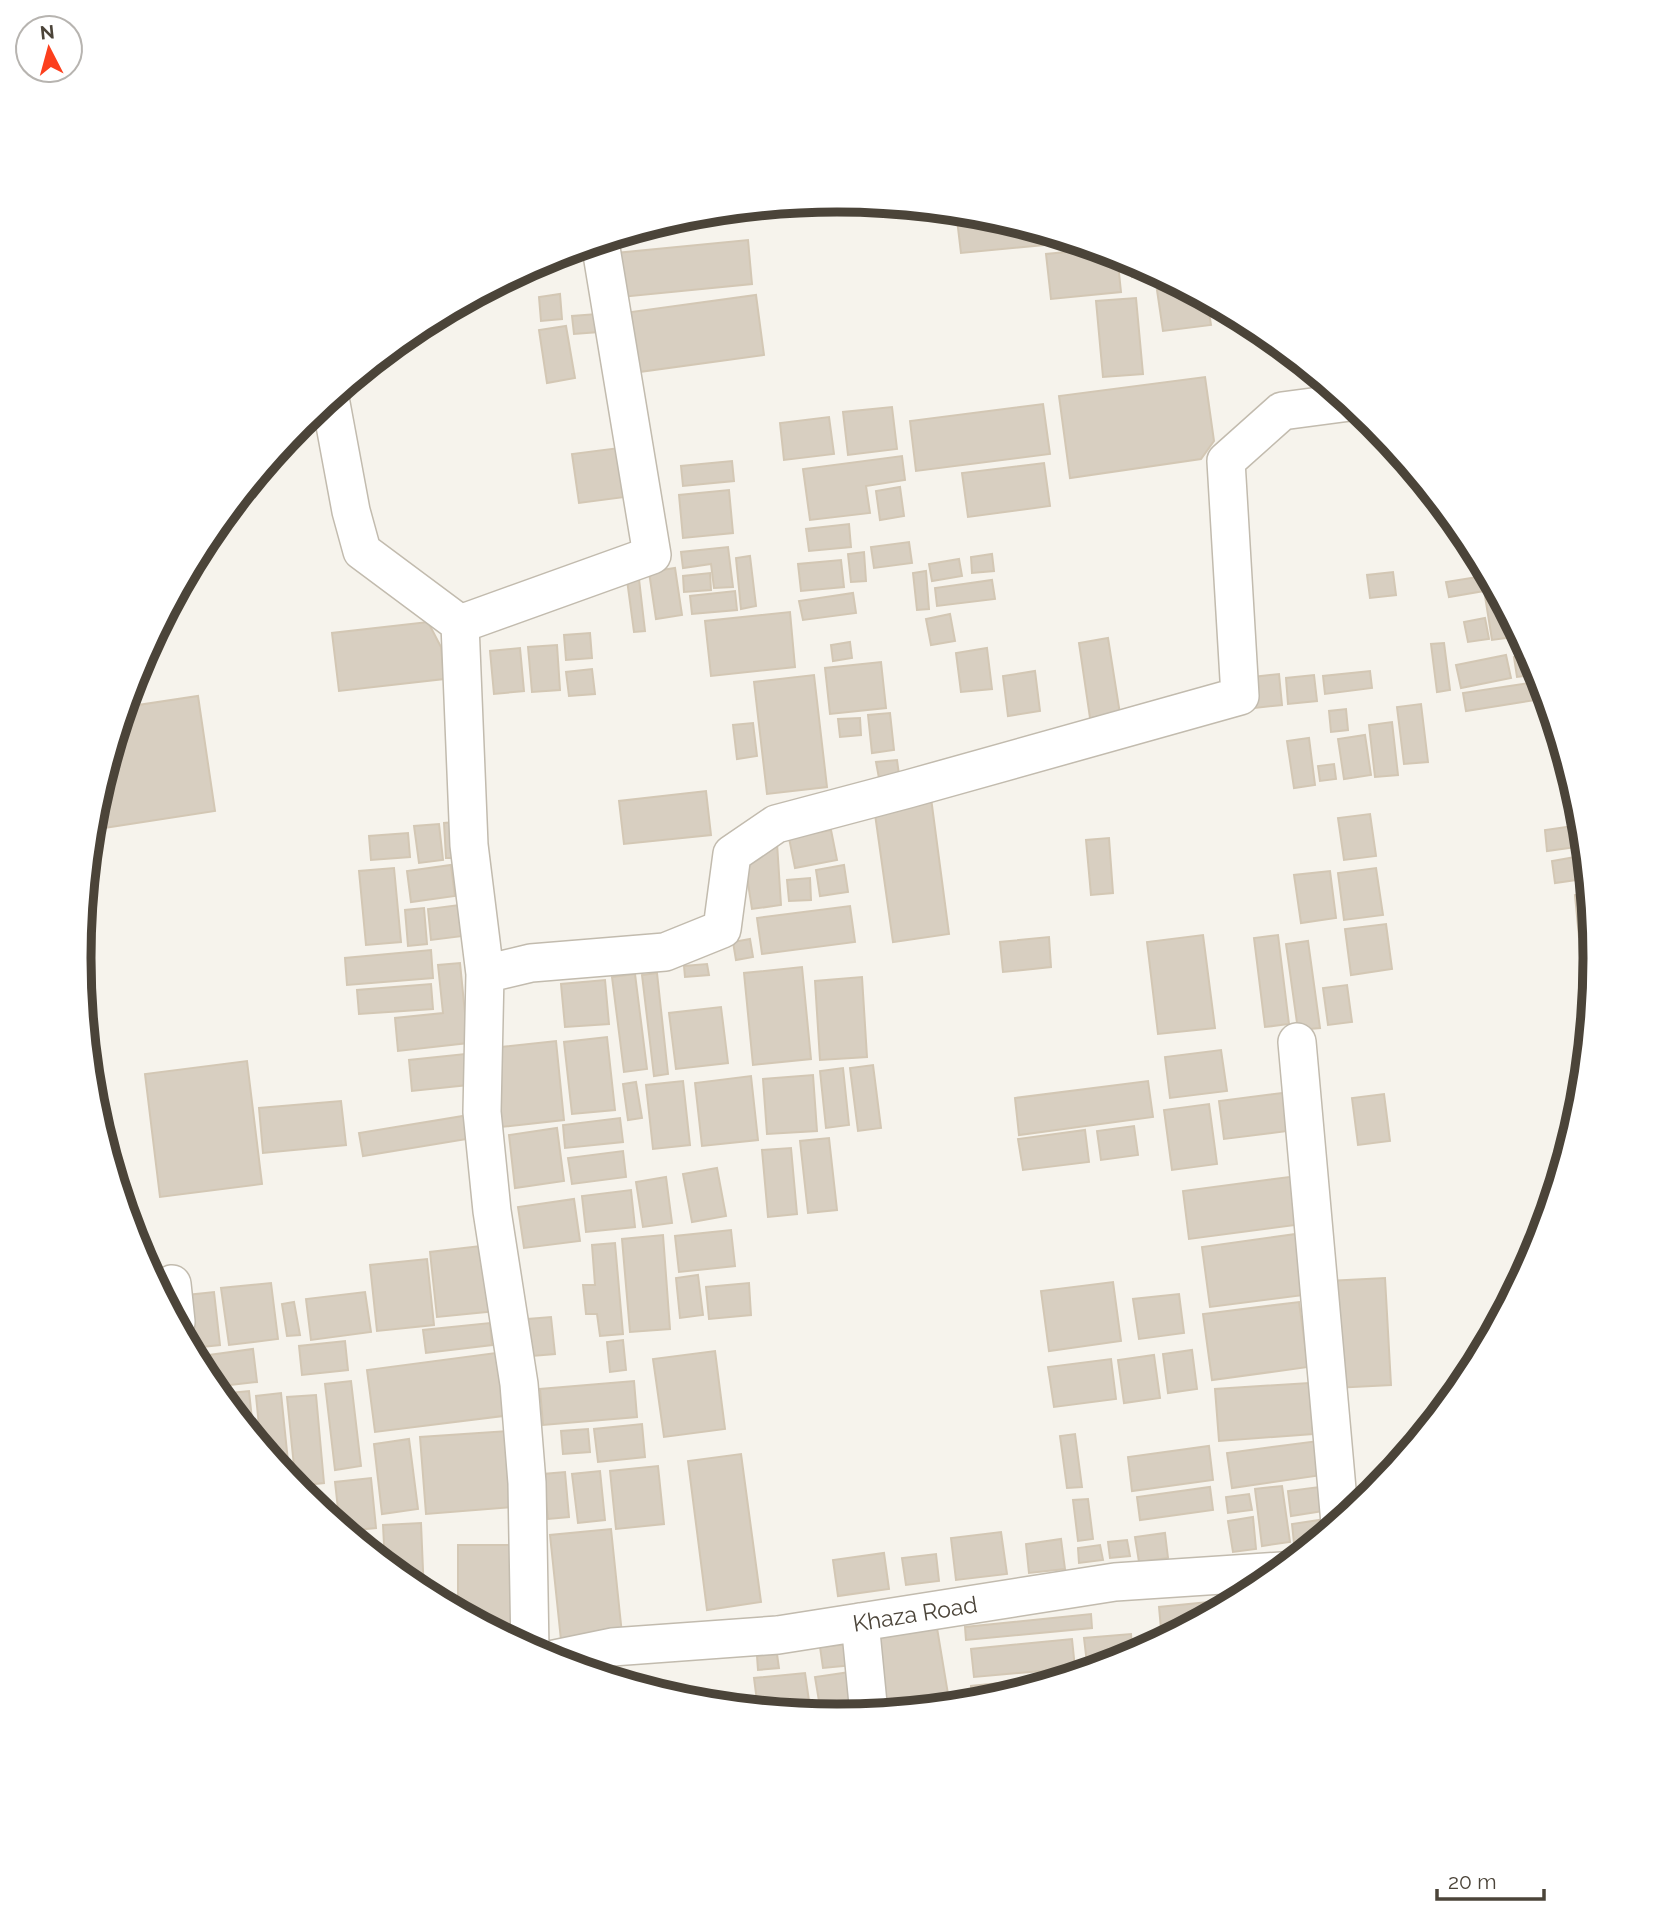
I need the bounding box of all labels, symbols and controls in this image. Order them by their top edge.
north arrow [14,14,84,84]
text: N [39,20,56,44]
street label: Khaza Road [851,1590,979,1637]
scale bar [1437,1857,1544,1901]
text: 20 m [1448,1869,1496,1894]

